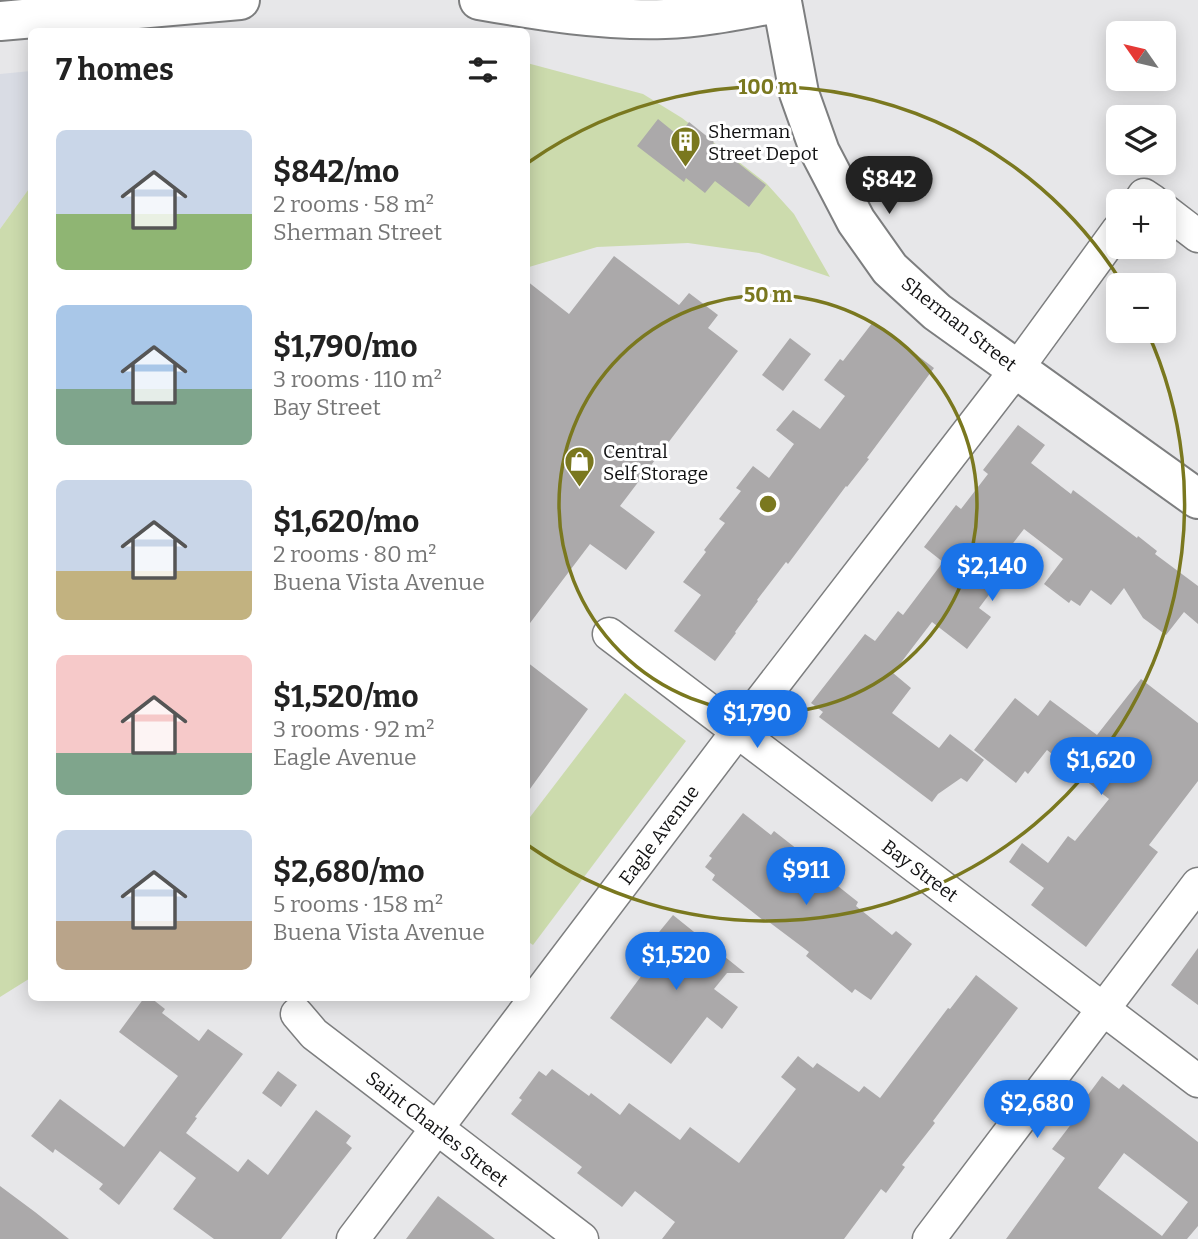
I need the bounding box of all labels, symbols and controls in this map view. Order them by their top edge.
north arrow [1106,21,1176,91]
map controls [1106,21,1176,343]
icon: filters [464,51,502,89]
text: 7 homes [56,52,174,88]
text: 100 m [738,74,798,100]
button: layers [1106,105,1176,175]
place label: Sherman Street Depot [708,120,819,165]
building icon: Sherman Street Depot [668,125,702,169]
text: $842/mo [273,154,399,190]
pin: $842 [848,156,930,216]
icon: home [112,158,196,242]
text: $842 [862,165,916,193]
button: + [1106,189,1176,259]
text: 2 rooms · 58 m² [273,190,434,218]
text: Sherman Street [273,218,442,246]
street label: Sherman Street [897,272,1021,376]
button: − [1106,273,1176,343]
text: 50 m [744,282,792,308]
text: $1,790/mo [273,329,418,365]
icon: home [112,333,196,417]
text: 3 rooms · 110 m² [273,365,442,393]
text: Bay Street [273,393,381,421]
place label: Central Self Storage [603,440,708,485]
shop icon: Central Self Storage [563,445,597,489]
centre of rings [756,492,780,516]
text: $1,620/mo [273,504,419,540]
icon: home [112,508,196,592]
text: 2 rooms · 80 m² [273,540,436,568]
pin: $2,140 [935,544,1049,603]
text: $2,140 [957,552,1027,580]
text: Buena Vista Avenue [273,568,485,596]
text: $1,520/mo [273,679,419,715]
icon: home [112,683,196,767]
pin: $1,790 [700,690,814,750]
text: $1,790 [723,699,791,727]
text: 3 rooms · 92 m² [273,715,434,743]
pin: $1,620 [1044,738,1158,797]
text: Eagle Avenue [273,743,417,771]
text: $1,620 [1066,746,1136,774]
street label: Eagle Avenue [614,781,704,889]
street label: Bay Street [877,835,963,907]
pin: $911 [765,848,847,907]
text: $2,680/mo [273,854,425,890]
text: $911 [782,856,830,884]
icon: home [112,858,196,942]
text: 5 rooms · 158 m² [273,890,443,918]
text: Buena Vista Avenue [273,918,485,946]
pin: $1,520 [619,932,733,992]
text: $1,520 [641,941,711,969]
street label: Saint Charles Street [361,1066,513,1192]
pin: $2,680 [980,1080,1094,1140]
text: $2,680 [1000,1089,1074,1117]

